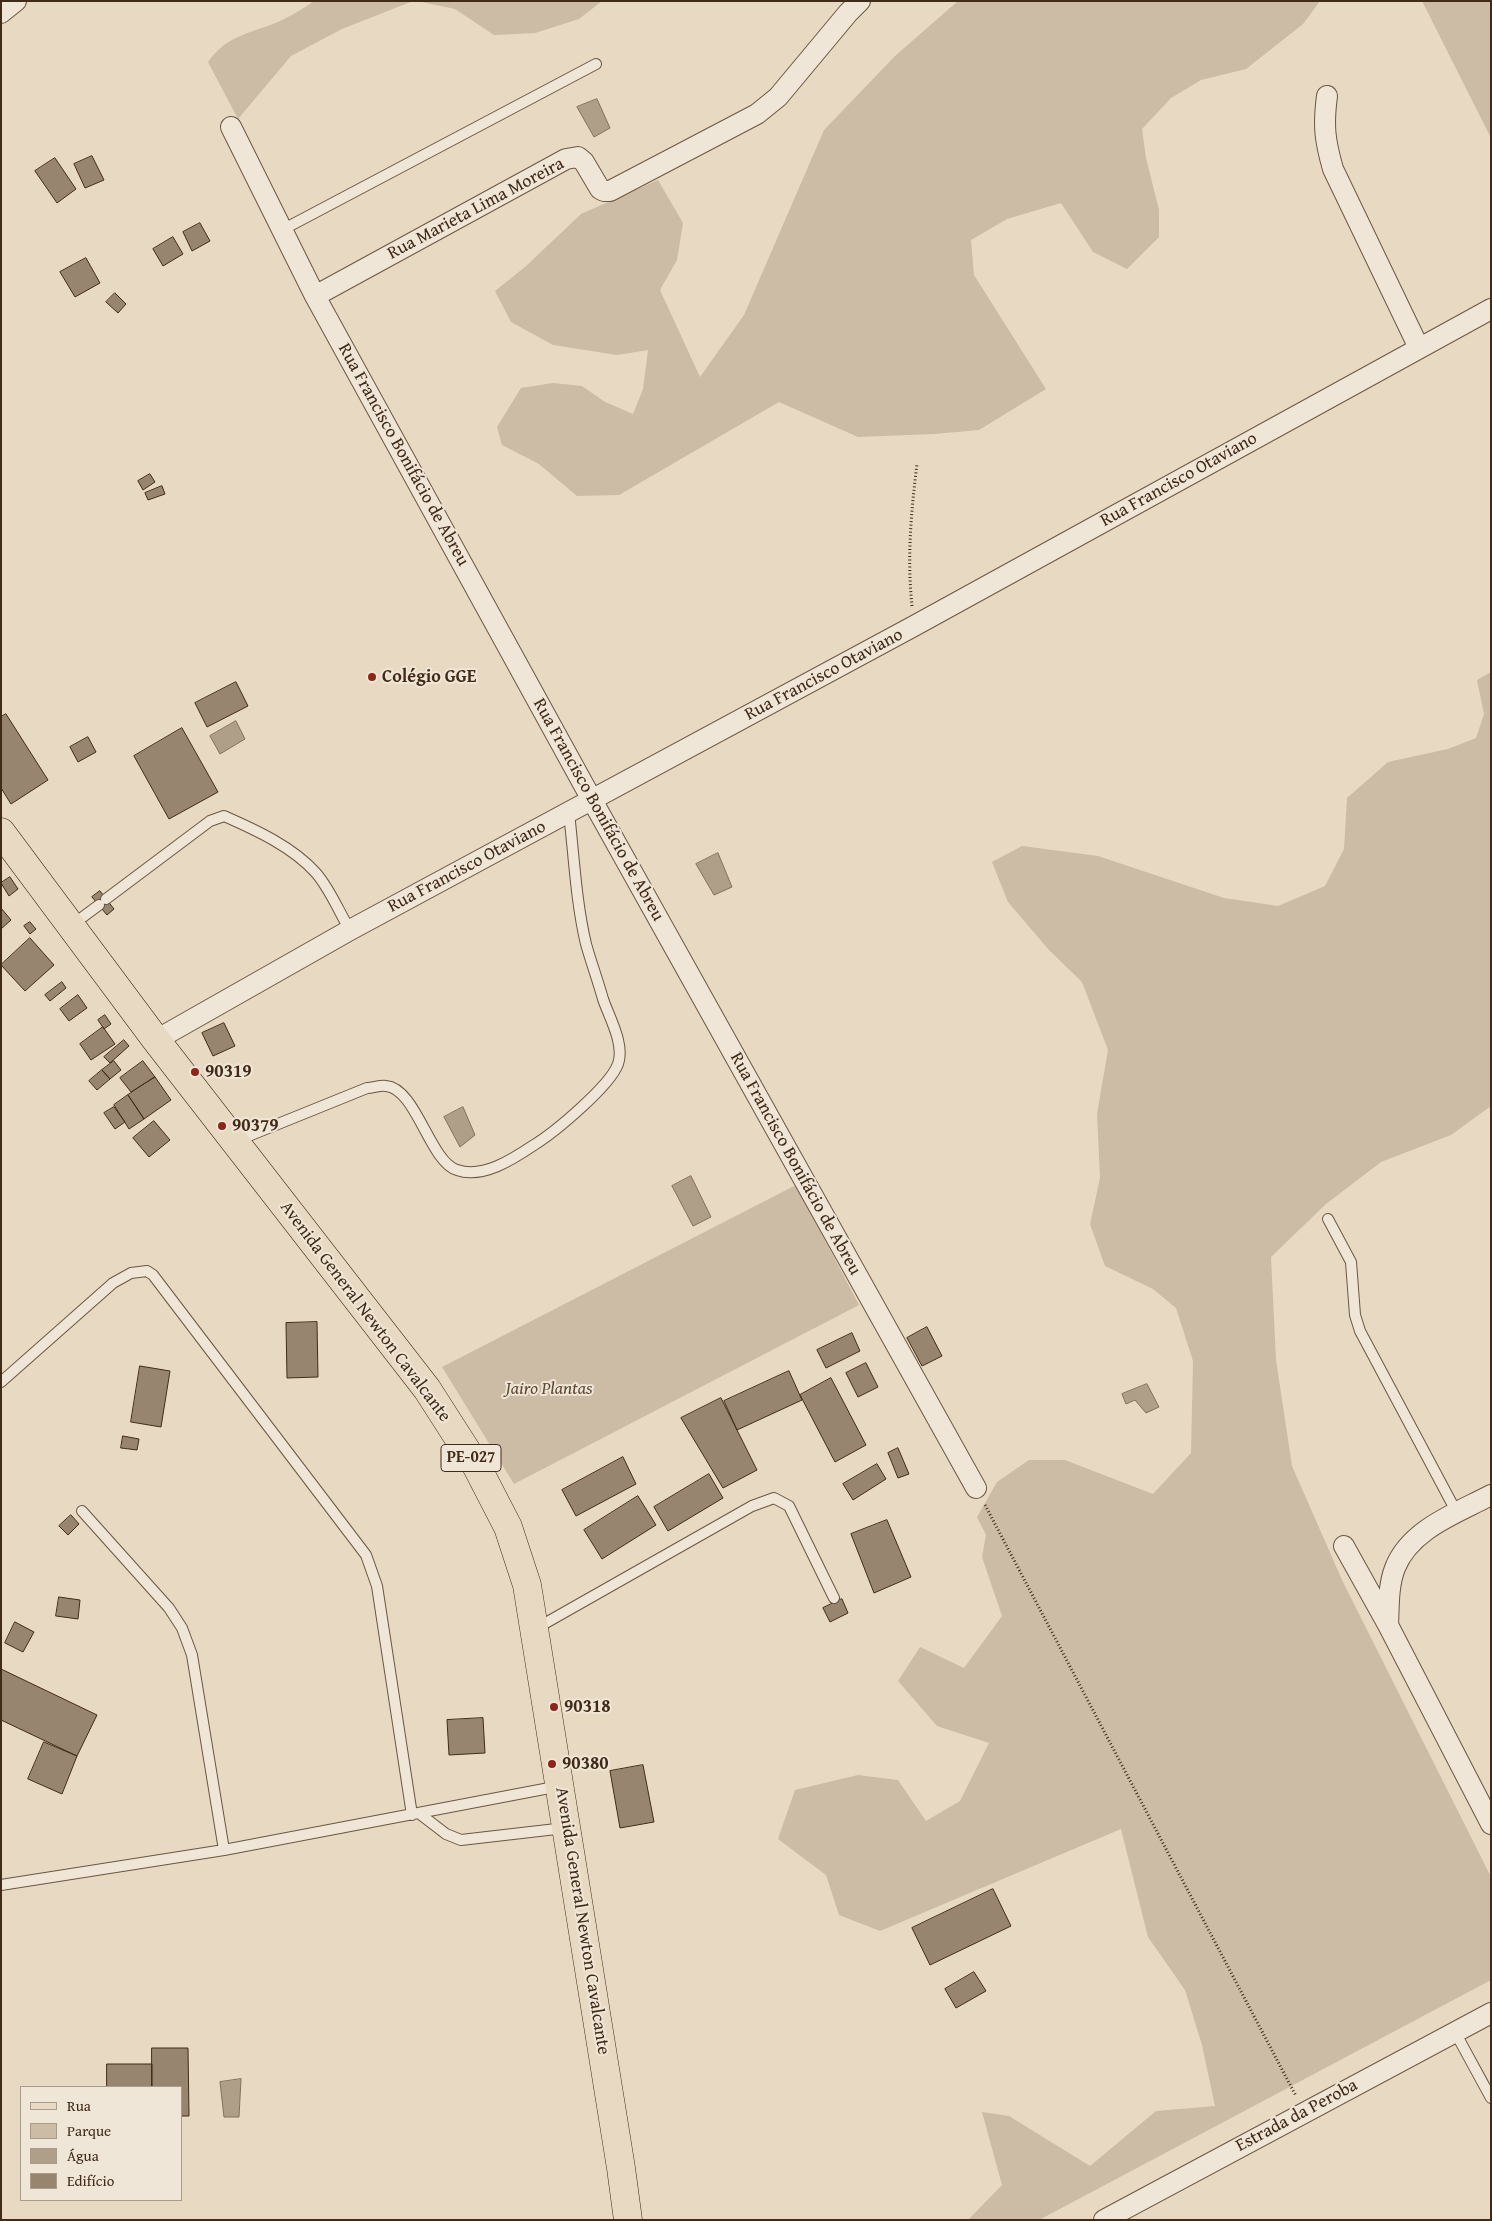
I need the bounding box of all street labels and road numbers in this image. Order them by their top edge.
street label: Rua Marieta Lima Moreira [384,153,568,265]
street label: Rua Francisco Bonifácio de Abreu [333,340,473,570]
street label: Rua Francisco Otaviano [1097,428,1261,532]
street label: Rua Francisco Otaviano [741,624,907,726]
street label: Rua Francisco Bonifácio de Abreu [528,695,668,925]
street label: Rua Francisco Otaviano [384,816,550,918]
street label: Rua Francisco Bonifácio de Abreu [725,1049,865,1279]
street label: Avenida General Newton Cavalcante [275,1197,455,1427]
road number: PE-027 [441,1445,501,1472]
street label: Avenida General Newton Cavalcante [550,1786,614,2056]
street label: Estrada da Peroba [1232,2075,1362,2157]

